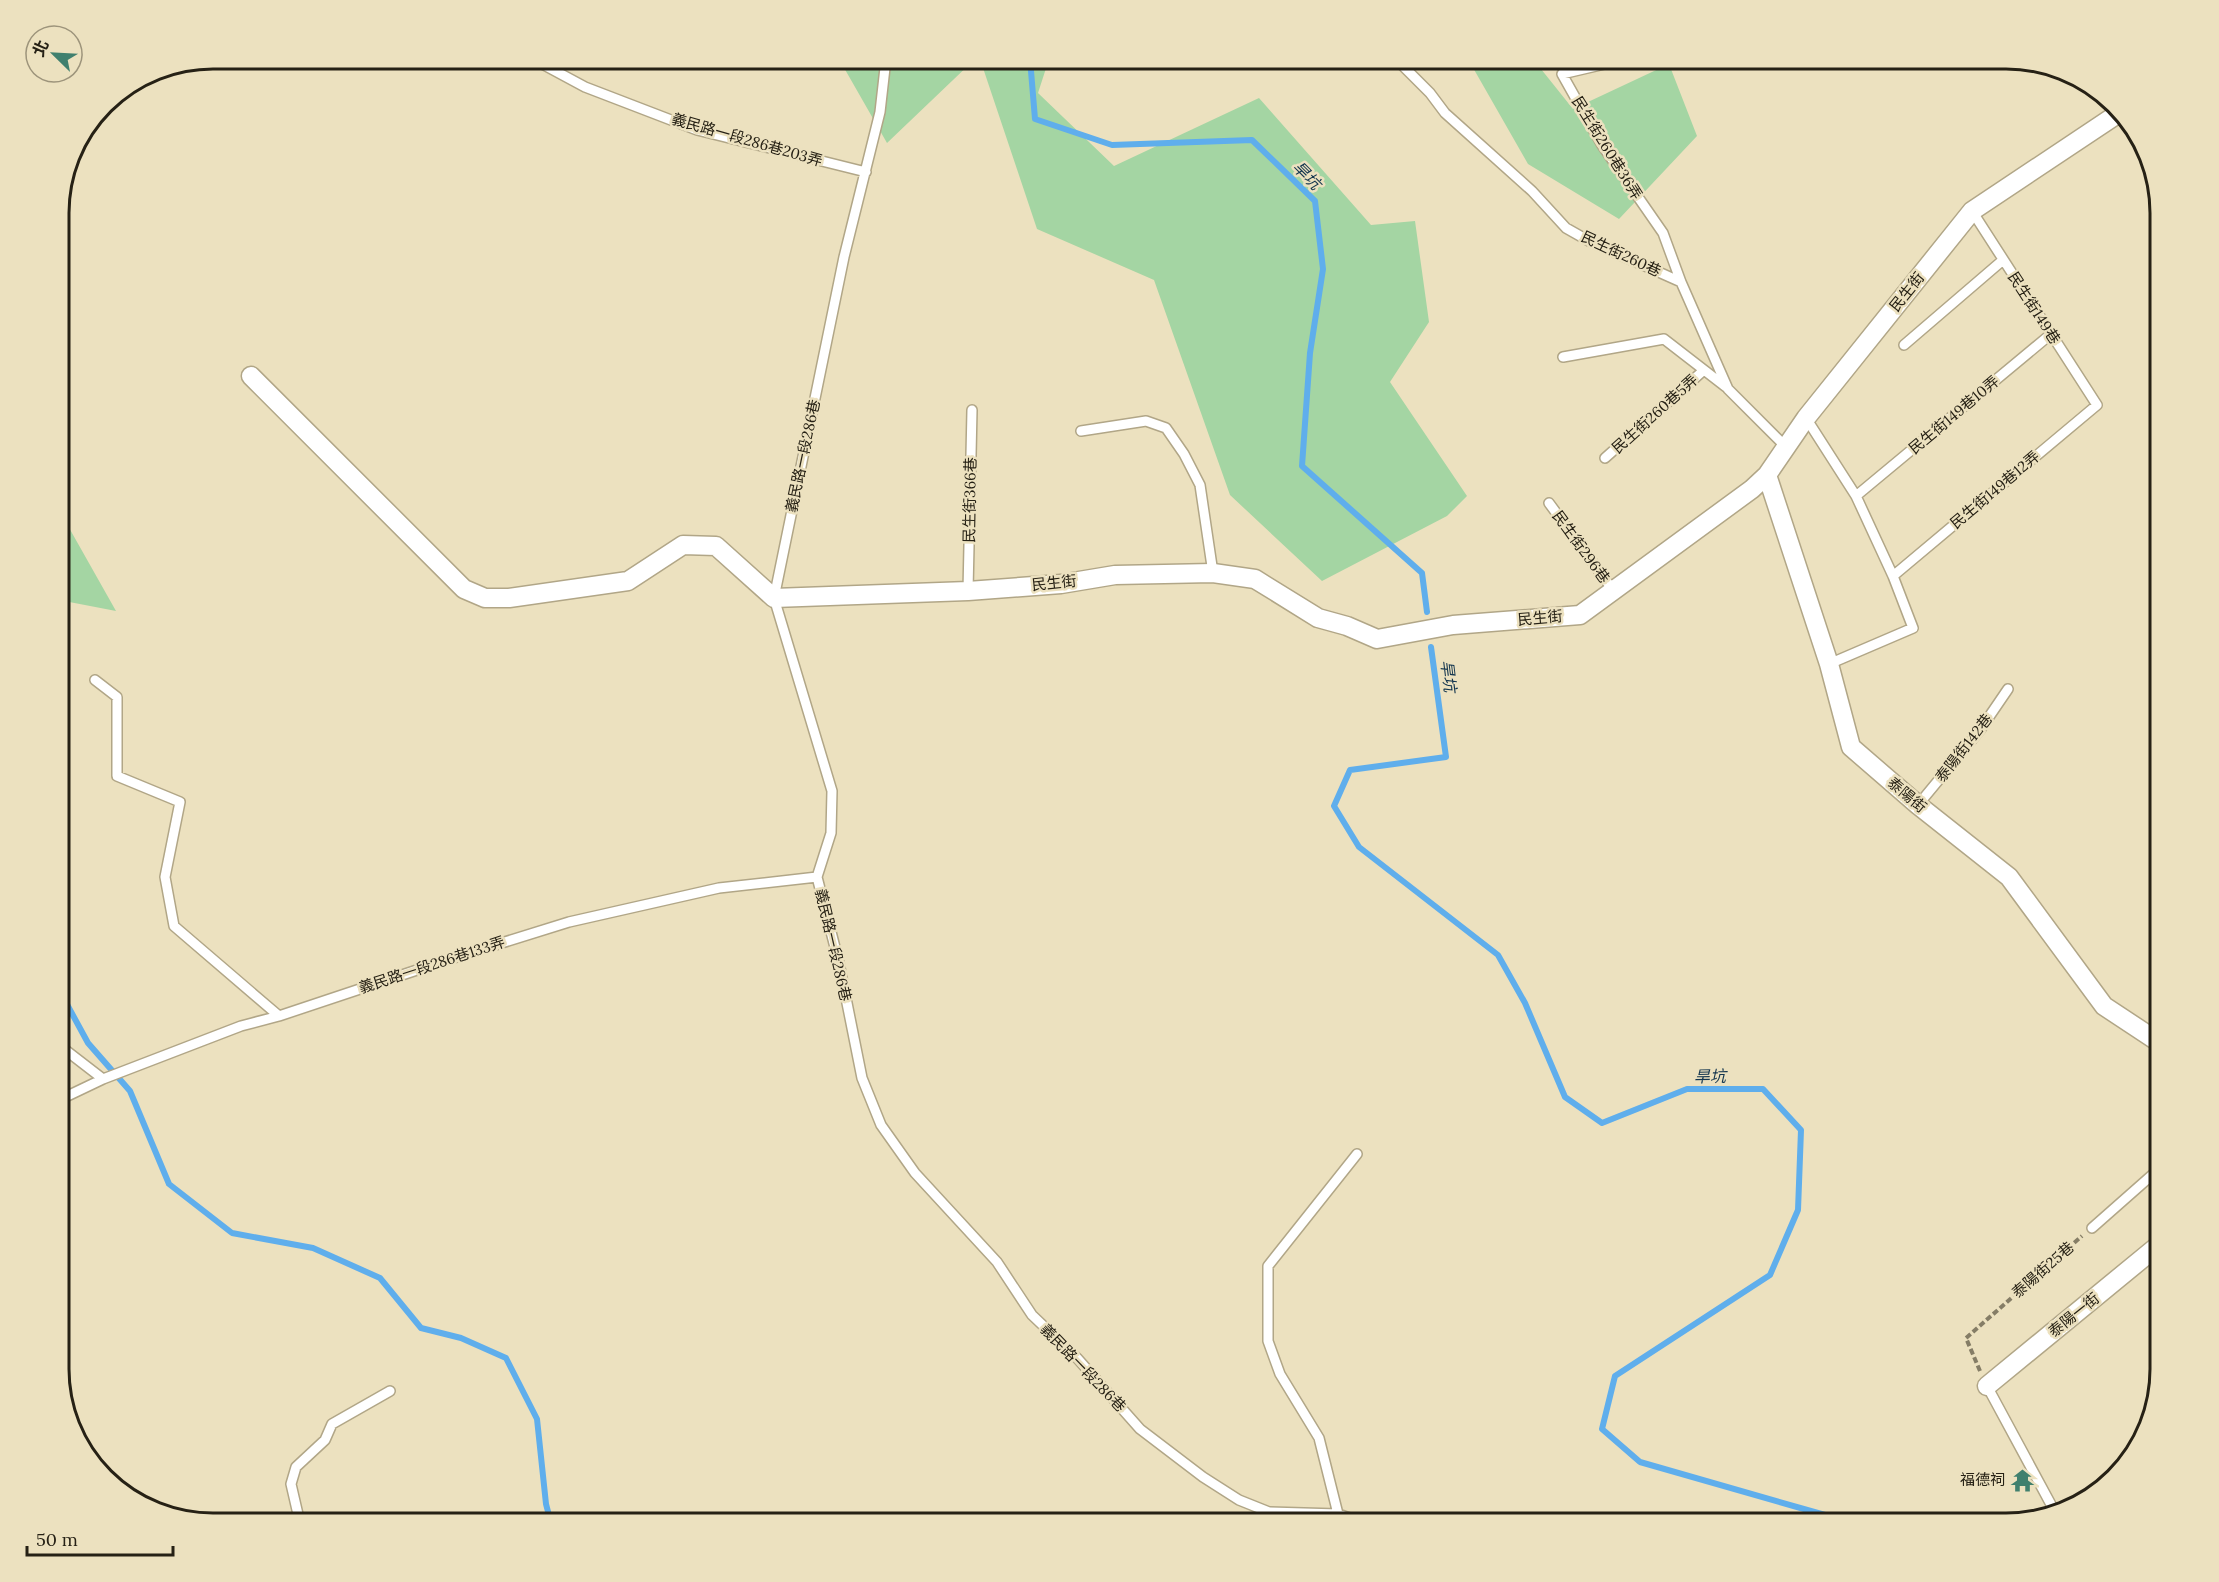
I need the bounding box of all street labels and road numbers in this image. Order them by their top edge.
street label: 民生街260巷36弄 [1568,93,1647,203]
street label: 義民路一段286巷203弄 [670,109,825,170]
street label: 民生街260巷 [1578,227,1664,280]
street label: 民生街 [1885,268,1928,315]
street label: 民生街149巷 [2004,268,2065,347]
street label: 民生街260巷5弄 [1608,370,1702,457]
street label: 民生街149巷10弄 [1905,371,2003,458]
street label: 義民路一段286巷 [781,398,824,514]
street label: 民生街149巷12弄 [1946,447,2043,532]
street label: 民生街366巷 [959,457,980,543]
street label: 民生街296巷 [1549,507,1614,587]
street label: 民生街 [1031,571,1077,594]
street label: 民生街 [1517,606,1563,629]
street label: 泰陽街142巷 [1931,710,1996,786]
street label: 泰陽街 [1884,773,1931,816]
street label: 義民路一段286巷 [811,887,856,1003]
street label: 義民路一段286巷133弄 [356,932,507,997]
street label: 泰陽街25巷 [2008,1237,2078,1302]
street label: 泰陽一街 [2044,1288,2103,1341]
street label: 義民路一段286巷 [1037,1320,1130,1416]

